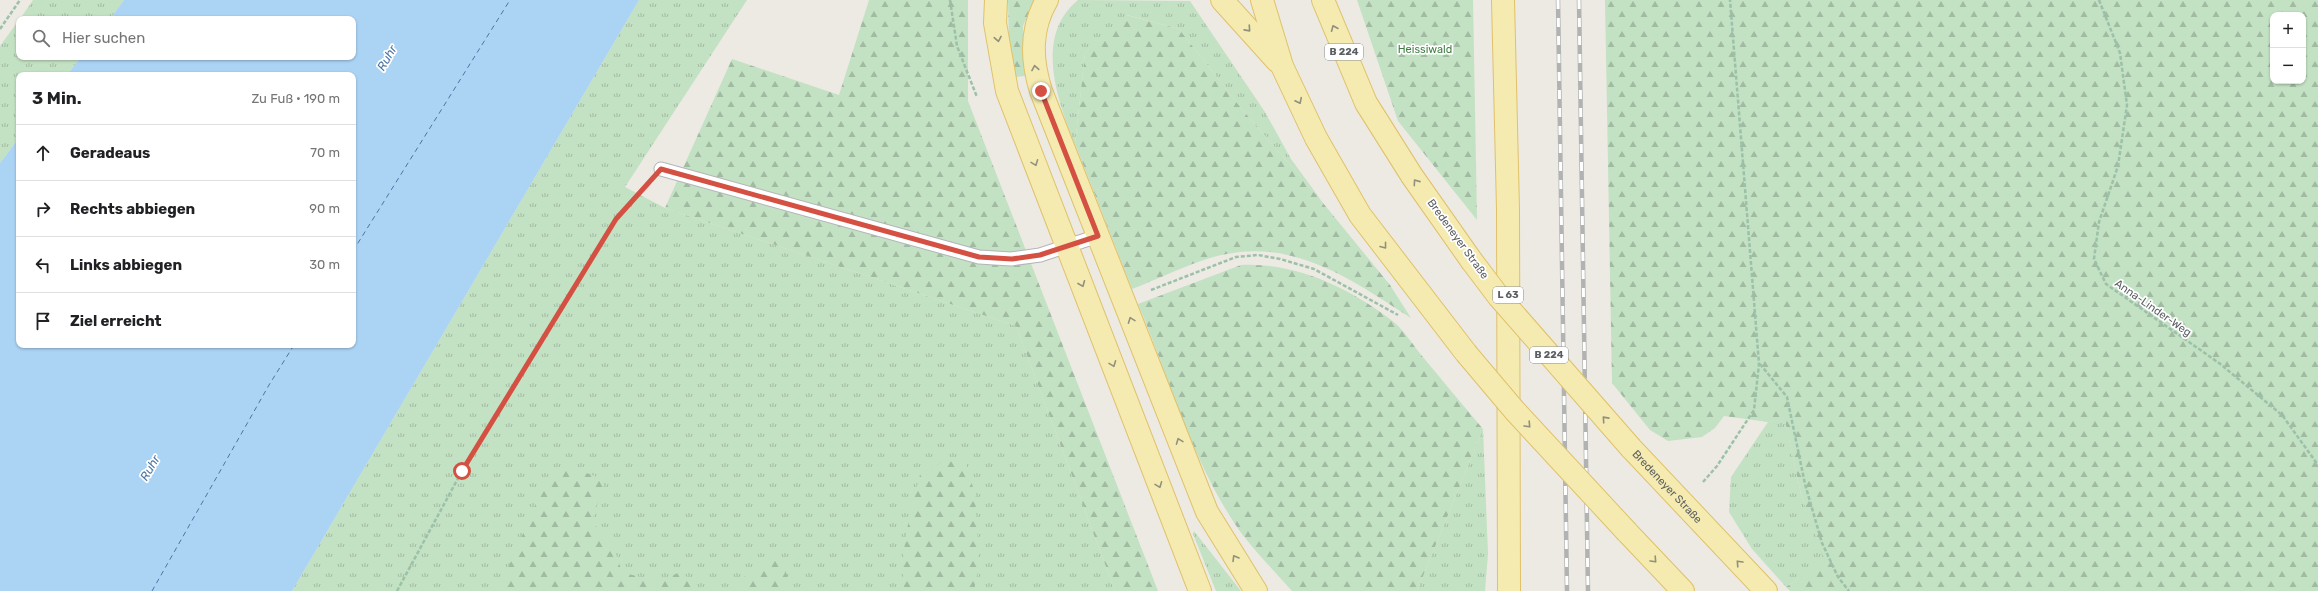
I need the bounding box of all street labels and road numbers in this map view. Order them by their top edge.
road number: B 224 [1325,44,1363,60]
street label: Bredeneyer Straße [1425,197,1491,281]
street label: Anna-Linder-Weg [2112,277,2194,339]
road number: L 63 [1493,287,1523,303]
road number: B 224 [1530,347,1568,363]
street label: Bredeneyer Straße [1630,447,1705,526]

